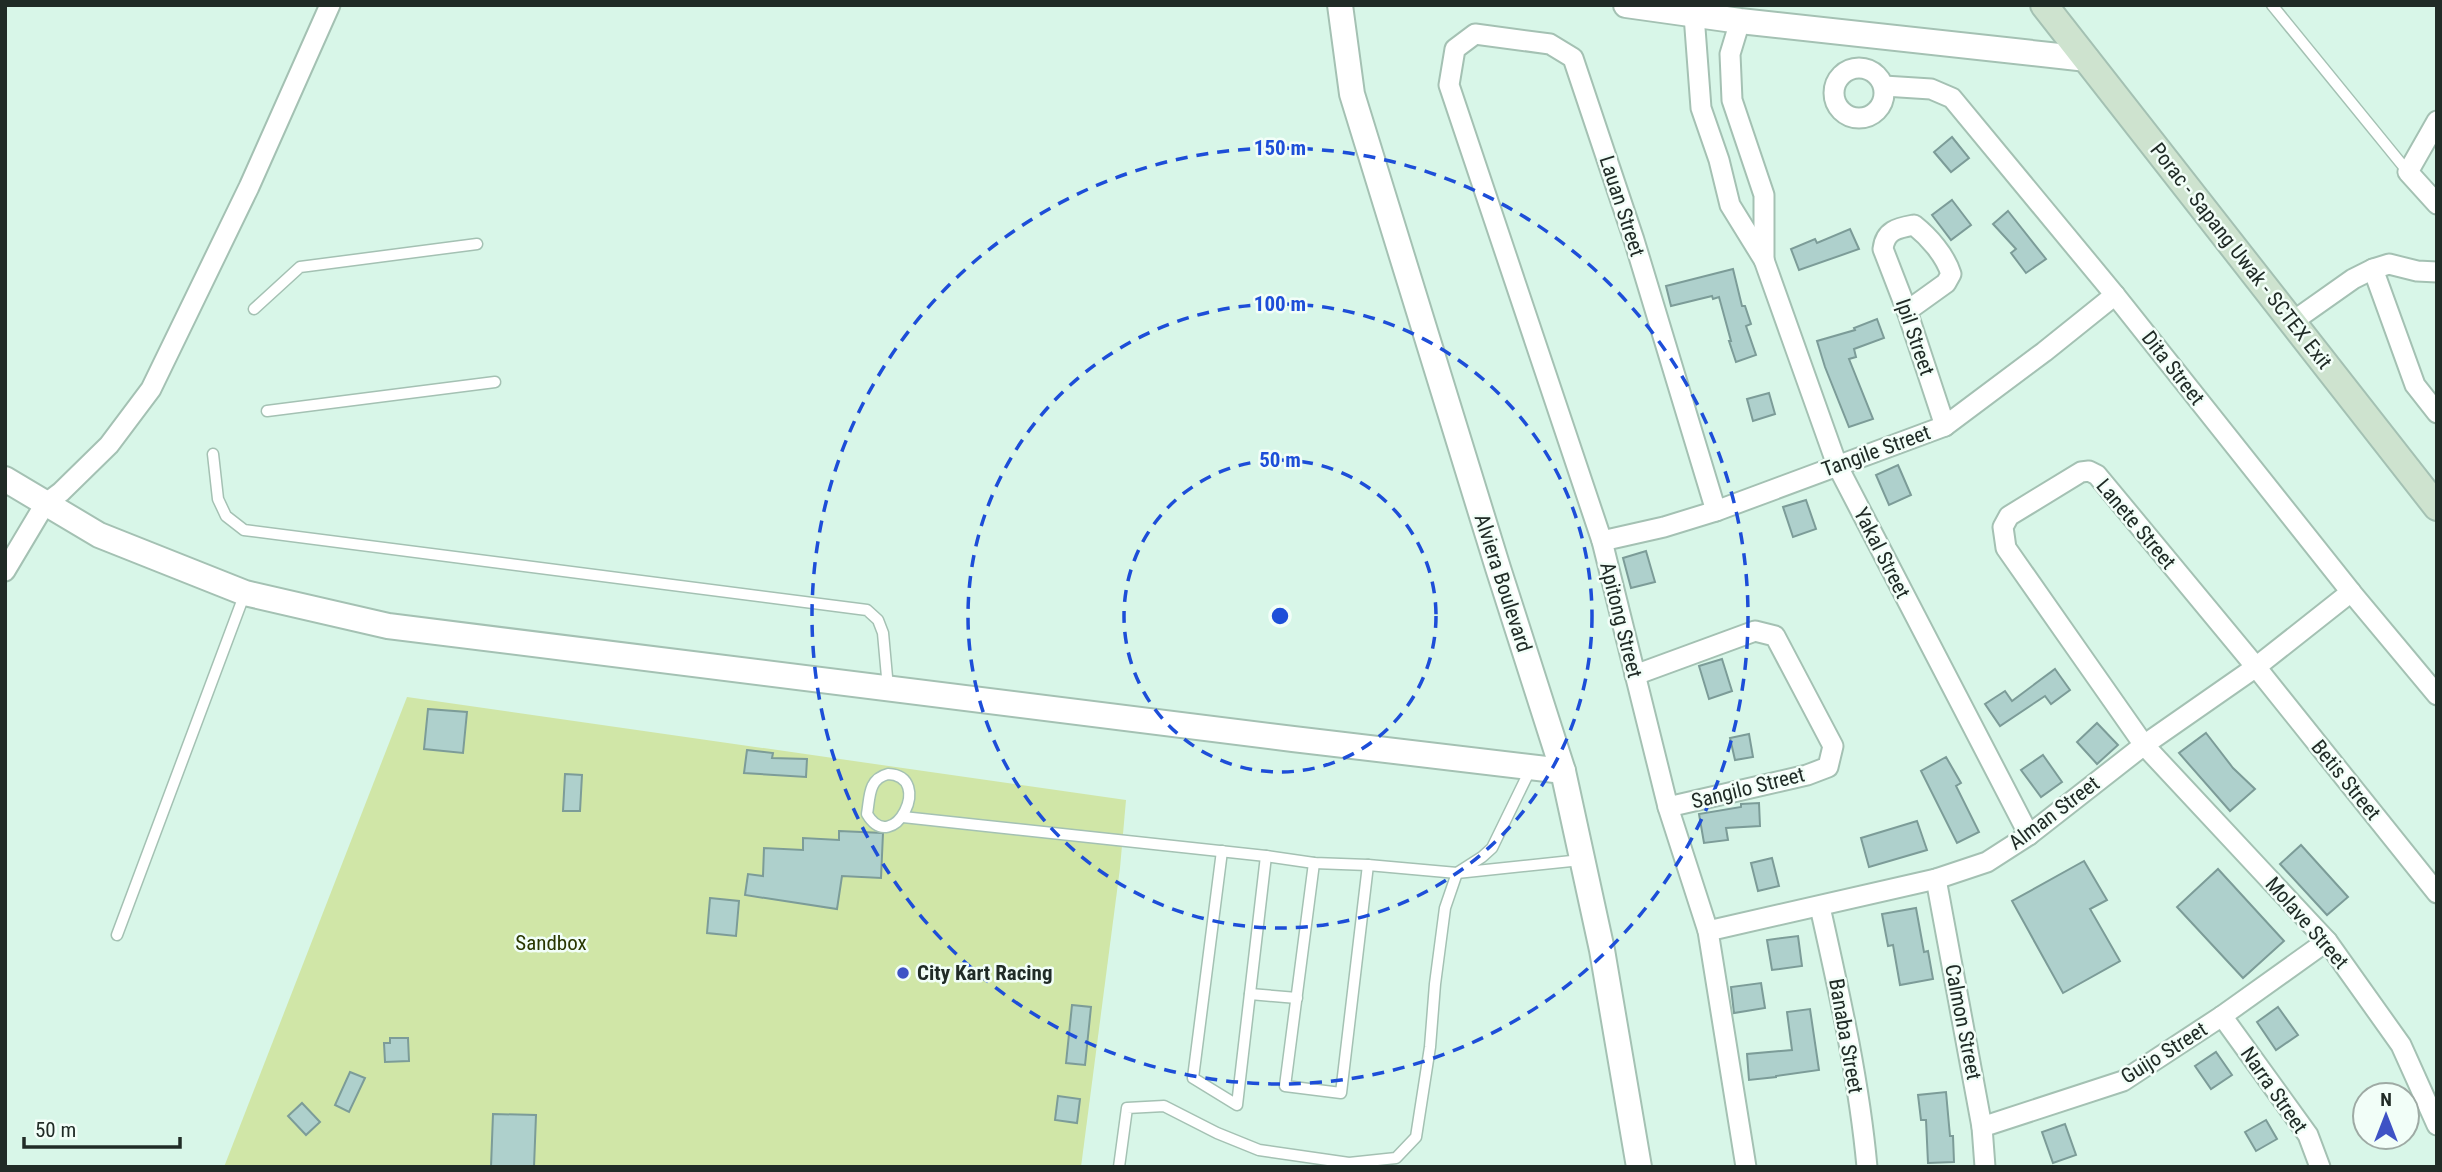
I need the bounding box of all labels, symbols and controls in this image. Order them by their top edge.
text: 150 m [1254,136,1306,160]
street label: Porac - Sapang Uwak - SCTEX Exit [2145,138,2337,374]
street label: Lauan Street [1594,153,1650,259]
text: 100 m [1254,292,1306,316]
street label: Ipil Street [1891,296,1939,378]
street label: Dita Street [2137,326,2209,410]
street label: Tangile Street [1818,420,1934,482]
text: 50 m [1259,448,1301,472]
street label: Lanete Street [2091,474,2181,574]
street label: Yakal Street [1849,504,1915,602]
street label: Alviera Boulevard [1469,511,1537,655]
street label: Apitong Street [1595,560,1647,680]
centre of rings [1268,604,1292,628]
street label: Betis Street [2306,735,2386,825]
street label: Sangilo Street [1689,762,1807,814]
street label: Alman Street [2004,771,2104,855]
street label: Molave Street [2261,872,2353,974]
park label: Sandbox [515,931,587,955]
place label: City Kart Racing [917,961,1053,985]
street label: Calmon Street [1940,962,1986,1082]
marker: City Kart Racing [895,965,911,981]
street label: Banaba Street [1824,977,1868,1095]
street label: Guijo Street [2117,1017,2211,1089]
street label: Narra Street [2236,1042,2312,1138]
north arrow [2351,1081,2421,1151]
text: N [2380,1088,2392,1111]
scale bar [24,1106,180,1150]
text: 50 m [35,1118,76,1142]

